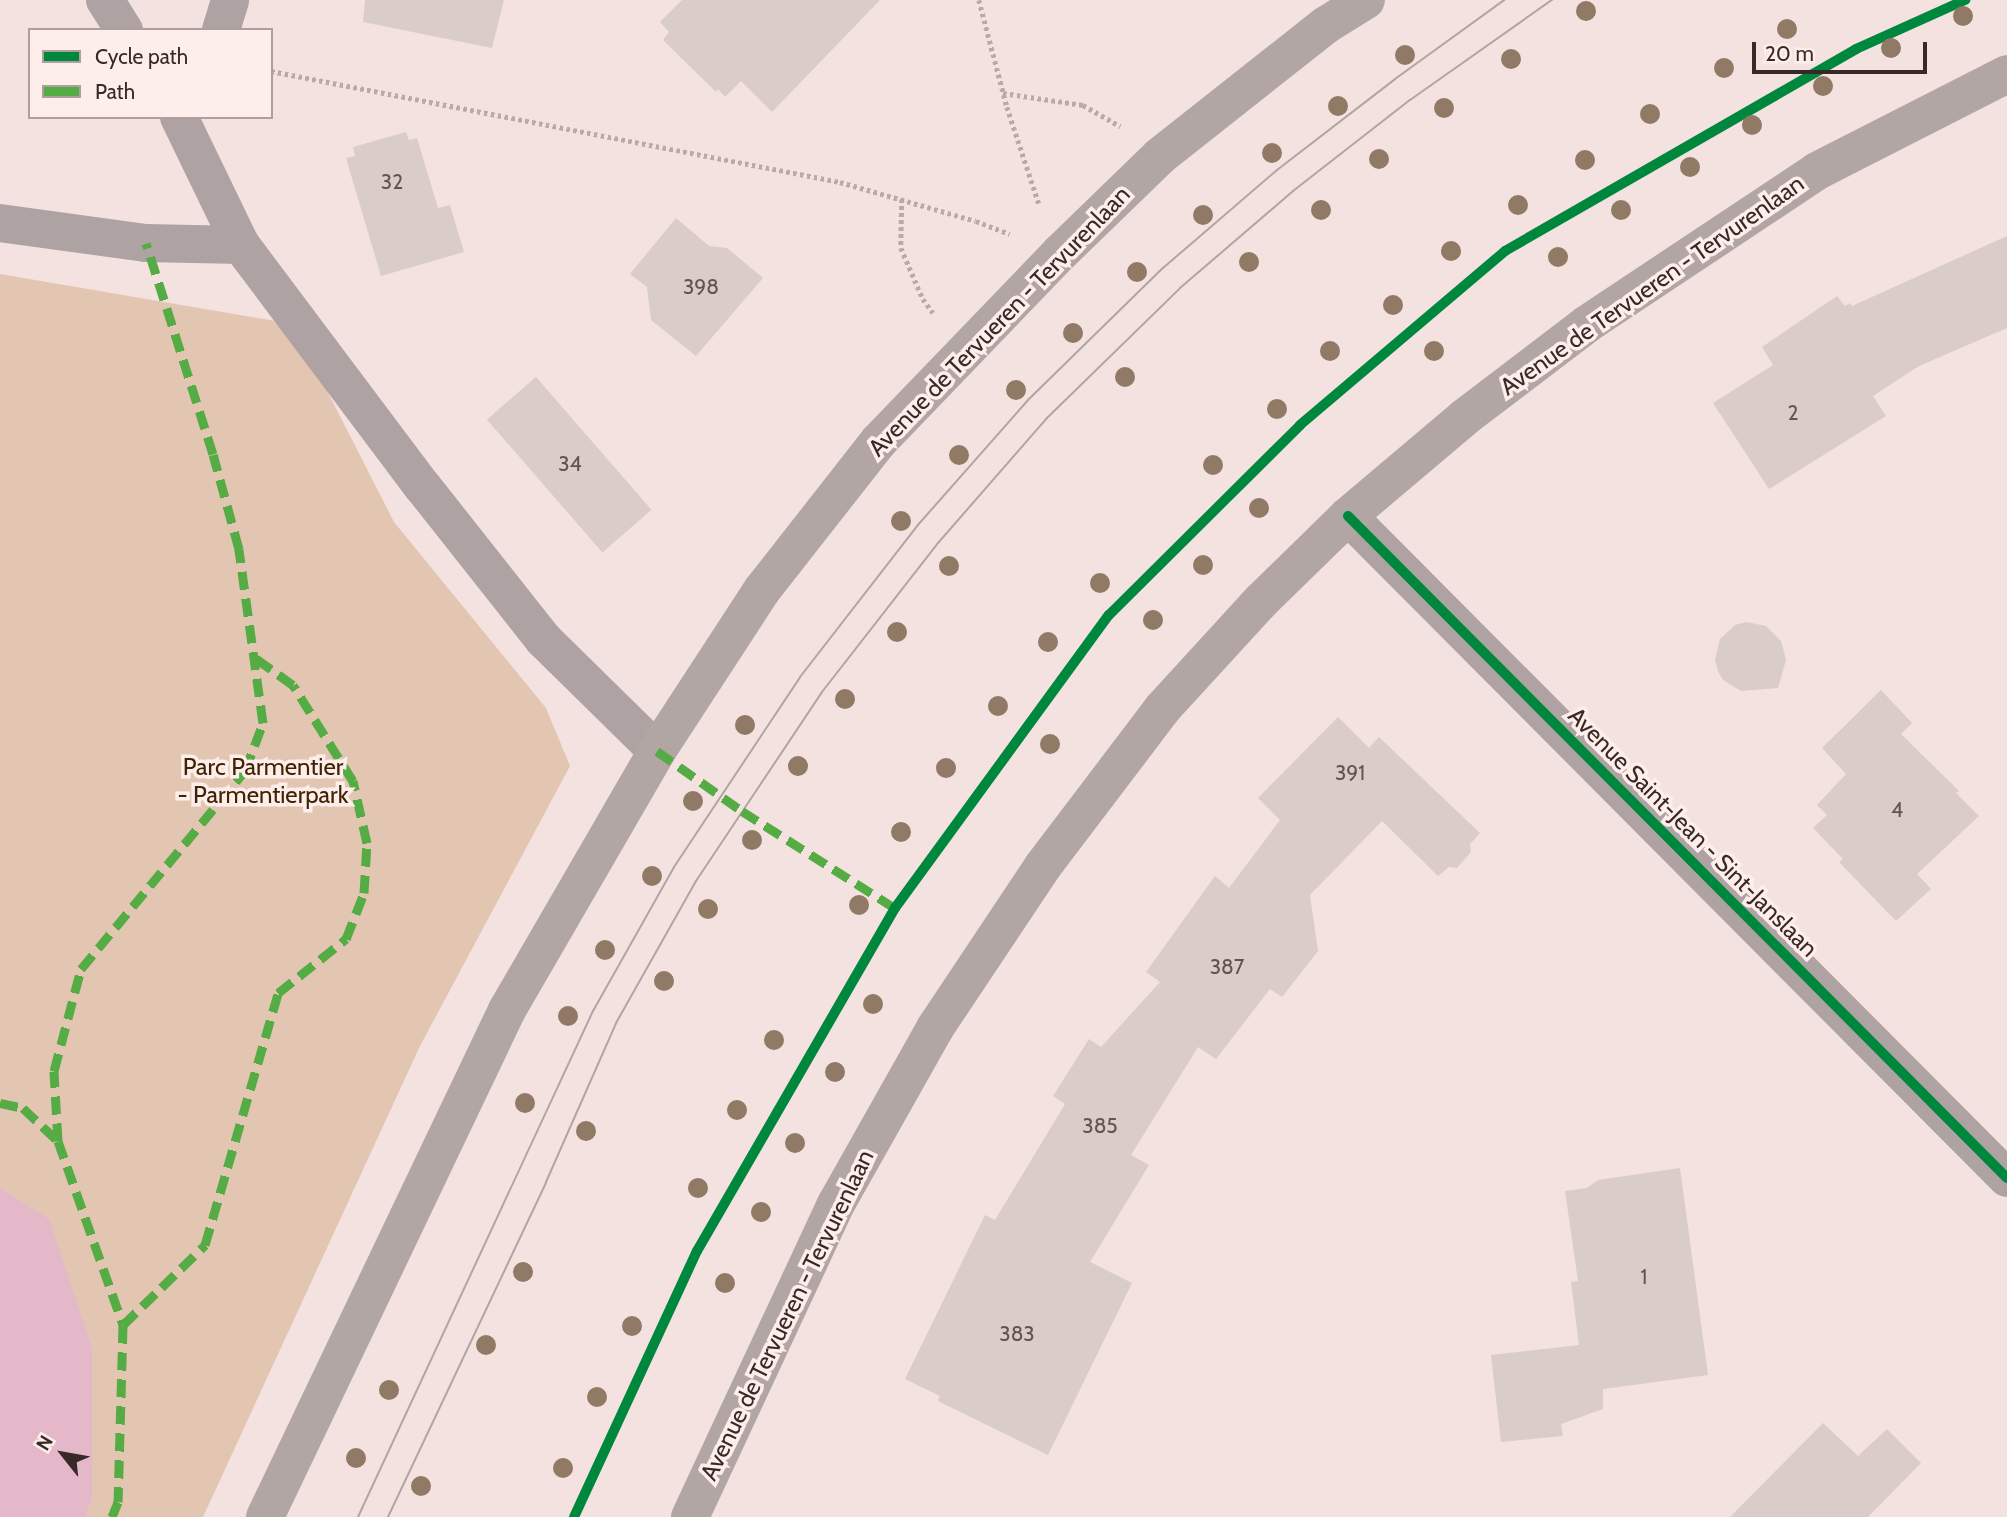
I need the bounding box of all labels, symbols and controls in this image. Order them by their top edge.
legend [28,28,273,119]
scale bar [1755,28,1930,72]
text: 20 m [1765,41,1814,66]
text: Cycle path [95,44,188,69]
text: Path [95,79,135,104]
house number: 32 [381,169,403,195]
street label: Avenue de Tervueren - Tervurenlaan [1495,169,1809,401]
street label: Avenue de Tervueren - Tervurenlaan [862,180,1136,462]
house number: 398 [683,274,719,300]
house number: 2 [1787,400,1799,426]
house number: 34 [558,451,582,477]
street label: Avenue Saint-Jean - Sint-Janslaan [1562,701,1824,963]
park label: Parc Parmentier - Parmentierpark [178,753,348,809]
house number: 391 [1335,760,1365,786]
house number: 4 [1891,797,1903,823]
house number: 387 [1210,954,1244,980]
house number: 385 [1082,1113,1118,1139]
street label: Avenue de Tervueren - Tervurenlaan [694,1145,880,1485]
house number: 1 [1641,1264,1647,1290]
house number: 383 [999,1321,1035,1347]
north arrow [28,1419,98,1489]
text: N [31,1431,58,1455]

